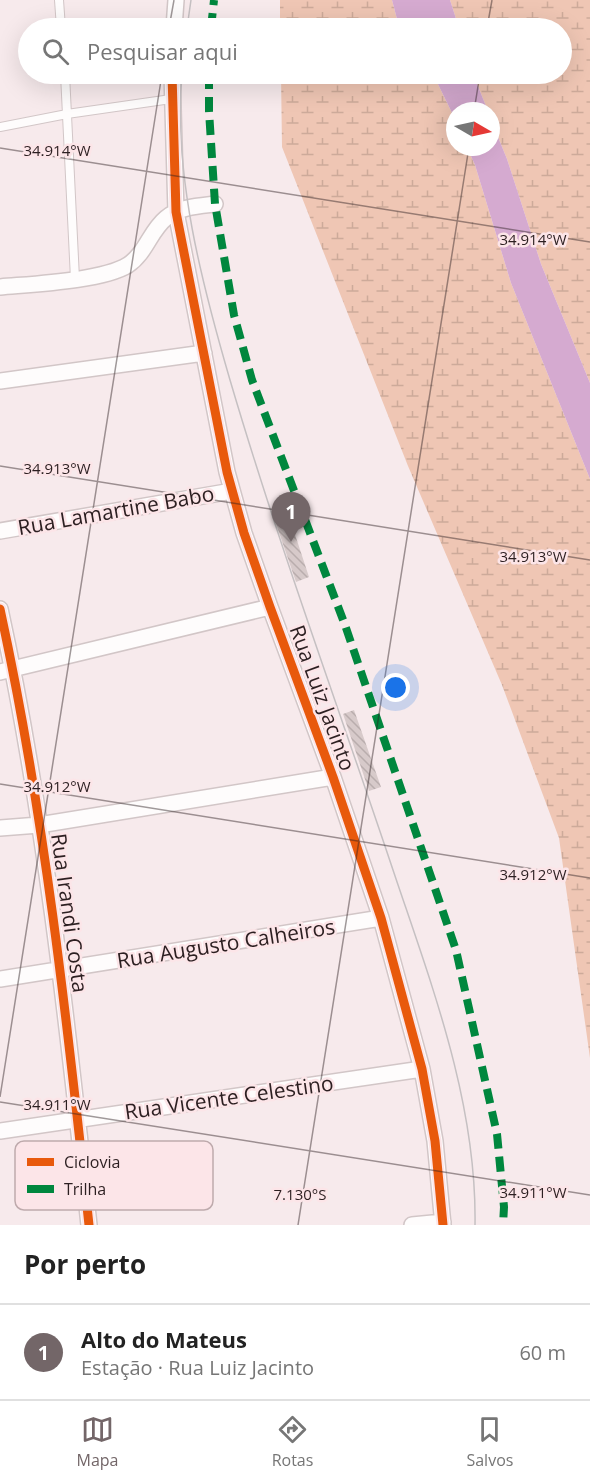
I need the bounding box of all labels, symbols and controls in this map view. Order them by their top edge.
search box [18,18,572,84]
icon: search [39,35,72,68]
text: Pesquisar aqui [87,36,238,66]
north arrow [446,102,500,156]
text: 34.914°W [23,140,91,160]
text: 34.914°W [499,229,567,249]
text: 34.913°W [23,458,91,478]
street label: Rua Lamartine Babo [15,479,216,541]
pin: 1 [272,492,310,542]
text: 34.913°W [499,546,567,566]
street label: Rua Luiz Jacinto [284,621,362,774]
your location [381,673,410,702]
text: 34.912°W [23,776,91,796]
street label: Rua Irandi Costa [45,831,95,994]
text: 34.912°W [499,864,567,884]
street label: Rua Augusto Calheiros [115,912,337,974]
street label: Rua Vicente Celestino [123,1068,335,1126]
text: 34.911°W [23,1094,91,1114]
legend [15,1141,213,1210]
text: Ciclovia [64,1151,120,1173]
text: Trilha [64,1178,106,1200]
text: 34.911°W [499,1182,567,1202]
text: 7.130°S [274,1184,326,1204]
text: Por perto [24,1246,146,1282]
text: Alto do Mateus [81,1324,247,1354]
text: 1 [38,1339,49,1366]
text: 60 m [519,1339,566,1366]
text: Estação · Rua Luiz Jacinto [81,1354,314,1381]
tab: Mapa [77,1413,119,1471]
tab: Rotas [272,1413,313,1471]
tab: Salvos [466,1413,513,1471]

